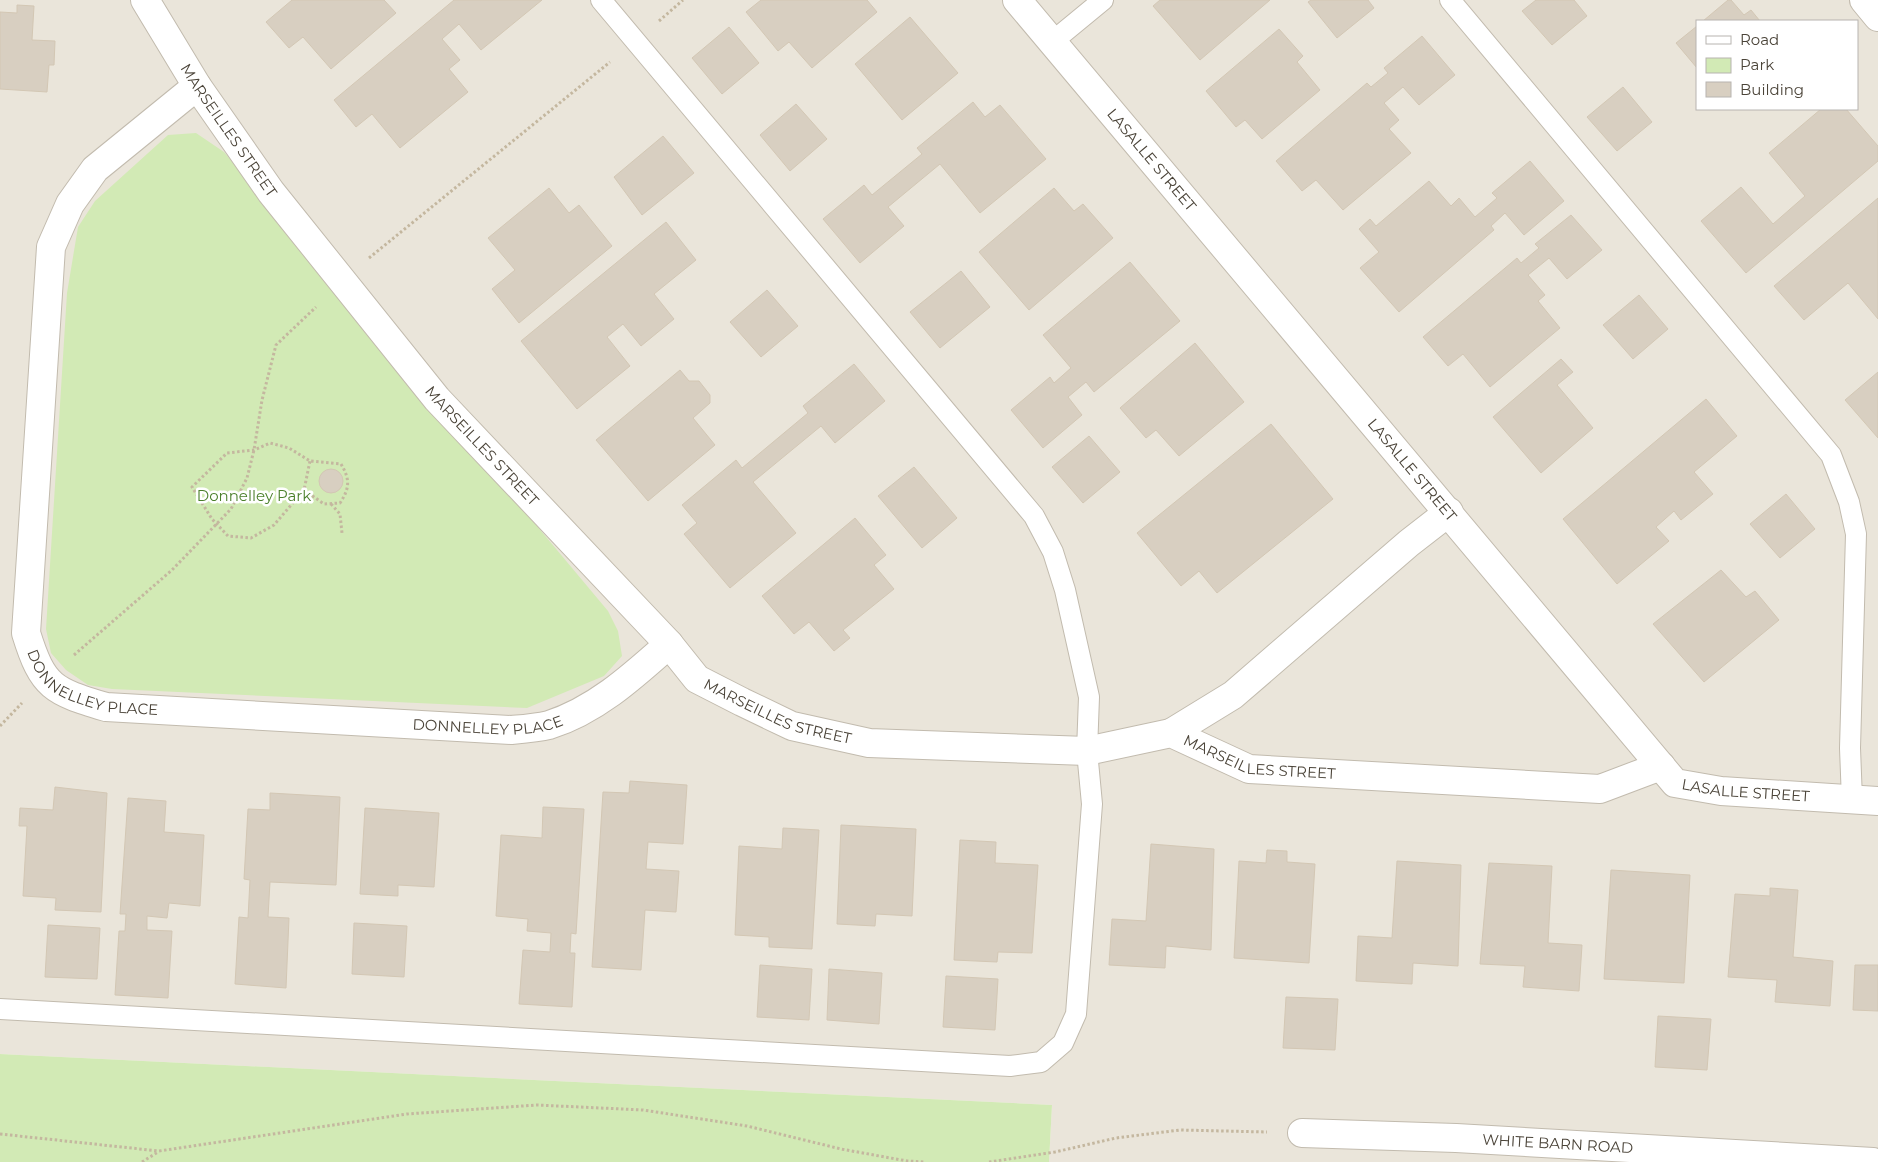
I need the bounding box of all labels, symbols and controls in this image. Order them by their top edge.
legend [1696,20,1858,110]
text: Road [1740,30,1779,49]
text: Park [1740,55,1774,74]
street label: MARSEILLES STREET [177,60,282,201]
text: Building [1740,80,1804,99]
street label: LASALLE STREET [1103,104,1201,215]
street label: MARSEILLES STREET [421,382,543,510]
street label: LASALLE STREET [1364,414,1461,525]
park label: Donnelley Park [197,486,311,505]
street label: DONNELLEY PLACE [23,647,159,719]
street label: MARSEILLES STREET [701,674,854,748]
street label: DONNELLEY PLACE [412,711,566,739]
street label: MARSEILLES STREET [1181,730,1337,783]
street label: LASALLE STREET [1680,774,1811,806]
street label: WHITE BARN ROAD [1482,1130,1634,1157]

